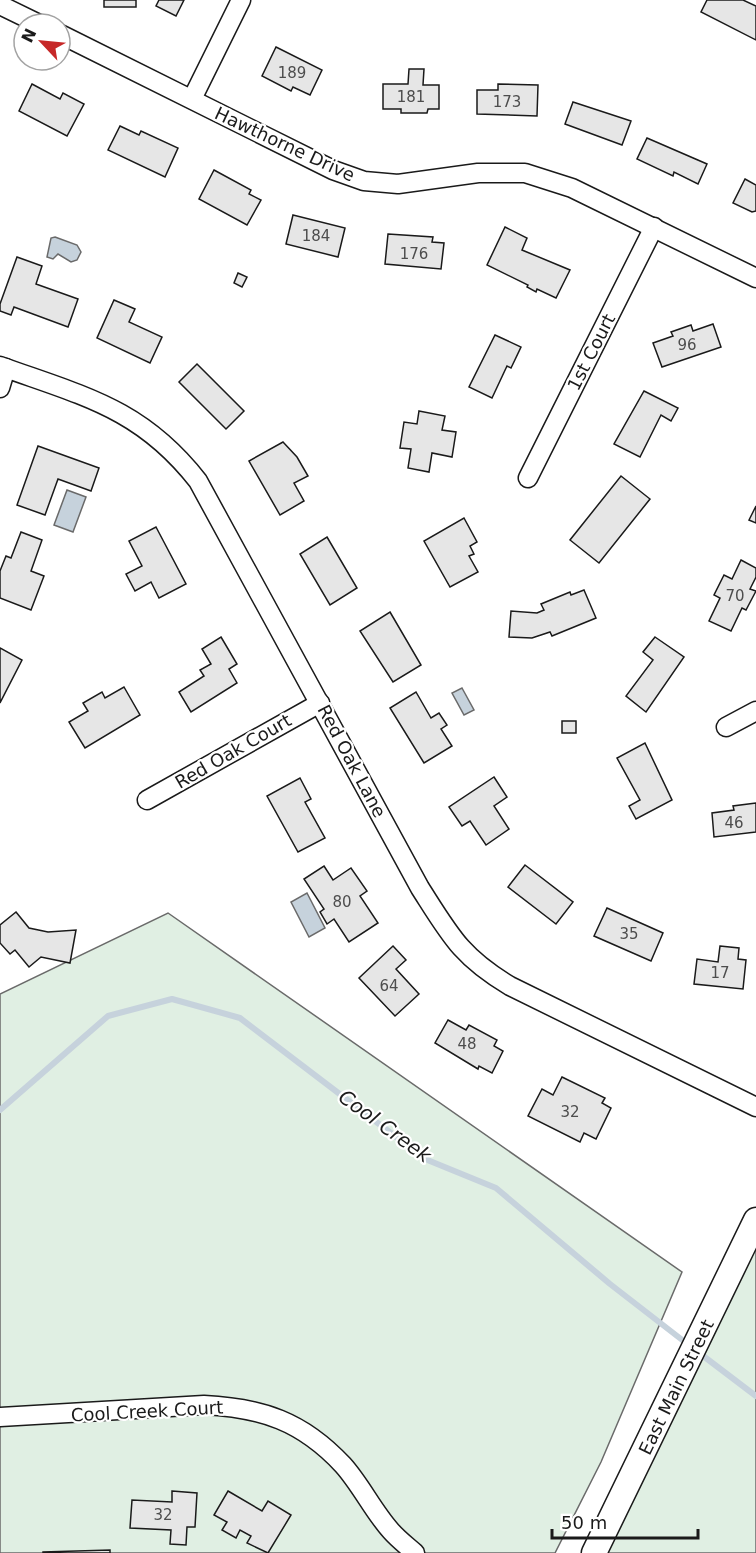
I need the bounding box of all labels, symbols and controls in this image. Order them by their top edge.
north arrow [12,12,72,72]
text: N [17,25,40,46]
house number: 189 [278,64,306,82]
house number: 181 [397,88,425,106]
house number: 173 [493,93,521,111]
street label: Hawthorne Drive [212,102,358,186]
house number: 184 [302,227,330,245]
house number: 176 [400,245,428,263]
street label: 1st Court [563,310,619,394]
house number: 96 [677,336,697,354]
house number: 70 [725,587,745,605]
street label: Red Oak Lane [313,701,391,821]
street label: Red Oak Court [171,709,295,793]
house number: 46 [724,814,744,832]
house number: 80 [332,893,352,911]
house number: 35 [619,925,639,943]
house number: 17 [710,964,730,982]
house number: 64 [379,977,399,995]
house number: 48 [457,1035,477,1053]
water label: Cool Creek [334,1084,437,1168]
house number: 32 [560,1103,580,1121]
street label: East Main Street [634,1316,718,1458]
street label: Cool Creek Court [70,1397,224,1425]
scale bar [552,1502,698,1540]
house number: 32 [153,1506,173,1524]
text: 50 m [561,1512,607,1533]

